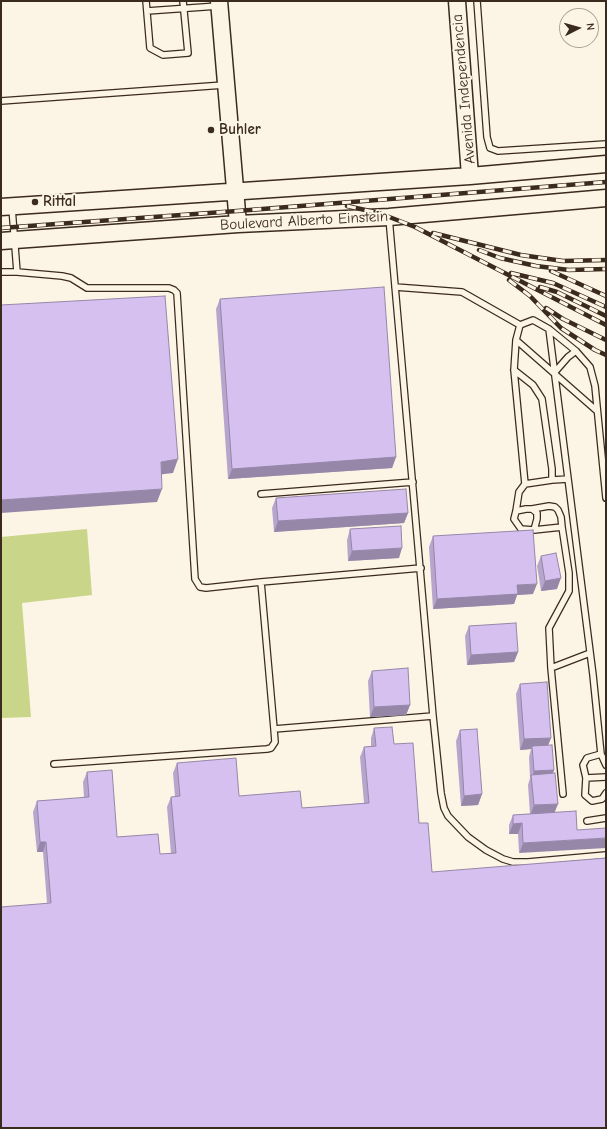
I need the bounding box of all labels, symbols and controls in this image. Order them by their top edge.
north arrow [559,8,599,48]
street label: Avenida Independencia [448,13,480,165]
text: N [584,23,597,31]
place label: Buhler [219,121,261,139]
marker: Buhler [206,125,216,135]
place label: Rittal [43,193,76,211]
marker: Rittal [30,197,40,207]
street label: Boulevard Alberto Einstein [220,208,388,234]

